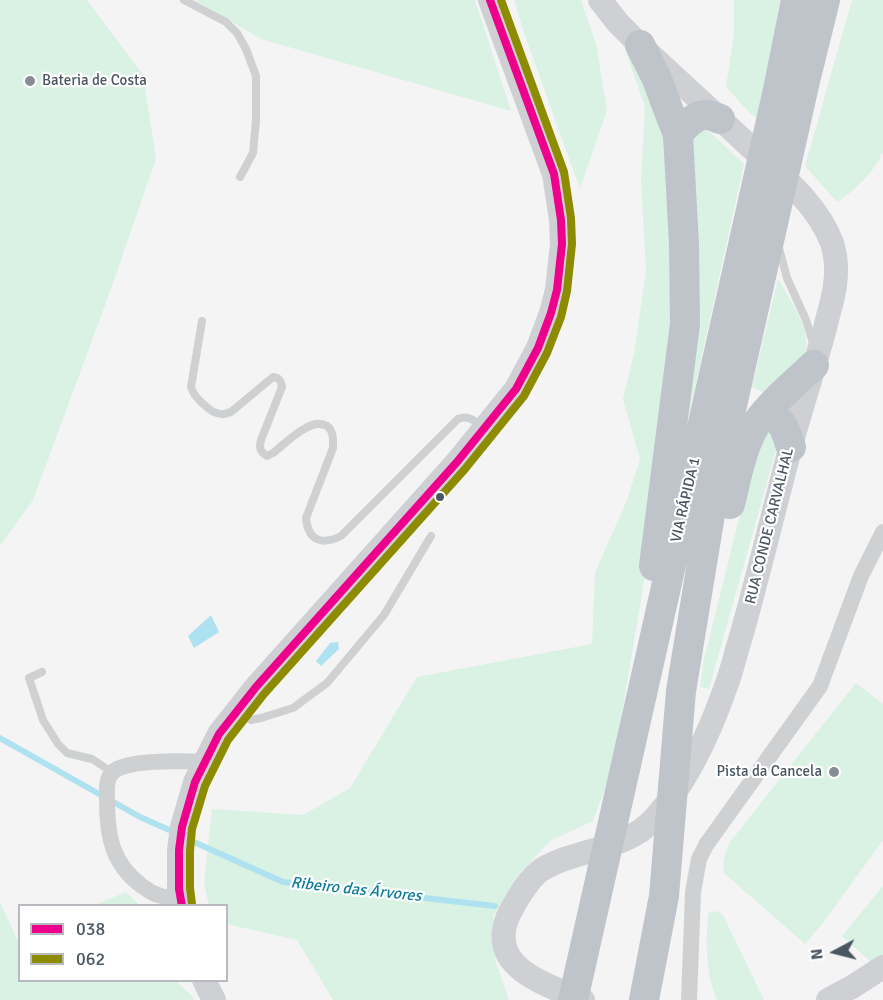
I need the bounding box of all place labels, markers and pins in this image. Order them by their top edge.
place label: Bateria de Costa [42,72,147,90]
marker: Bateria de Costa [23,74,37,88]
unlabelled marker [434,491,446,503]
place label: Pista da Cancela [717,763,822,781]
marker: Pista da Cancela [827,765,841,779]

